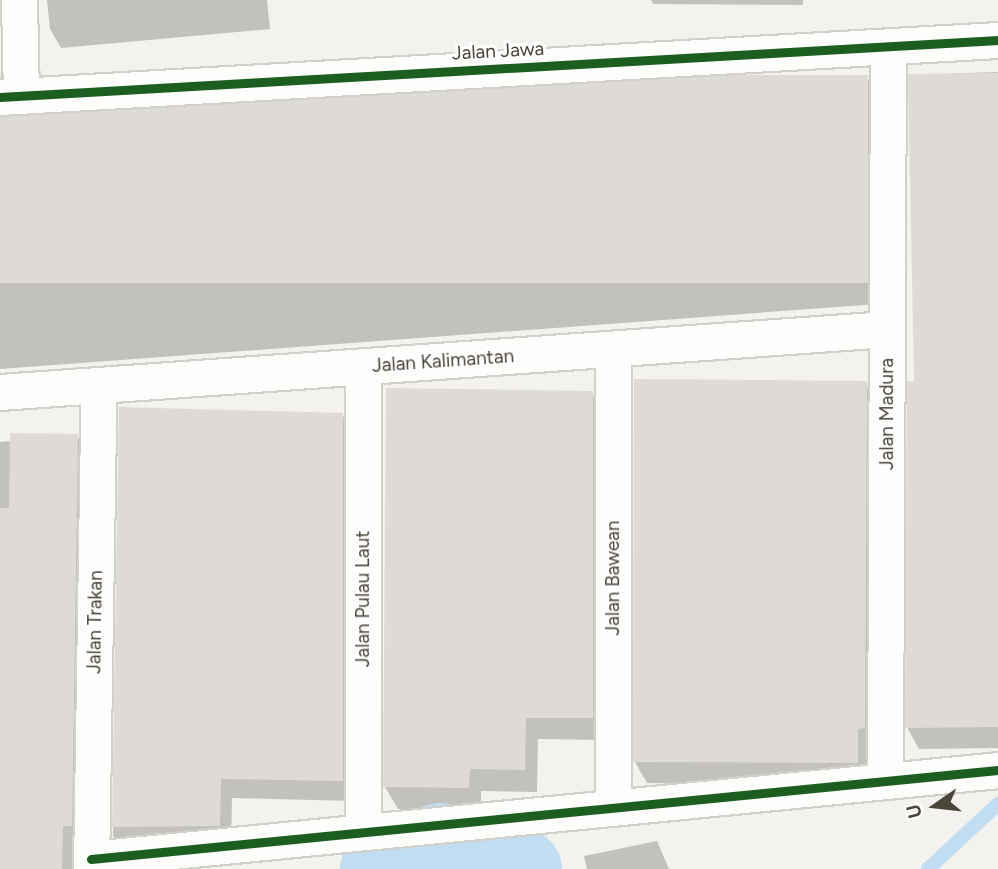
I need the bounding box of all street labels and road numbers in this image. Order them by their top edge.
street label: Jalan Jawa [451,37,545,65]
street label: Jalan Kalimantan [371,345,515,377]
street label: Jalan Madura [876,358,898,470]
street label: Jalan Bawean [602,520,624,636]
street label: Jalan Pulau Laut [352,531,374,667]
street label: Jalan Trakan [83,570,107,674]

